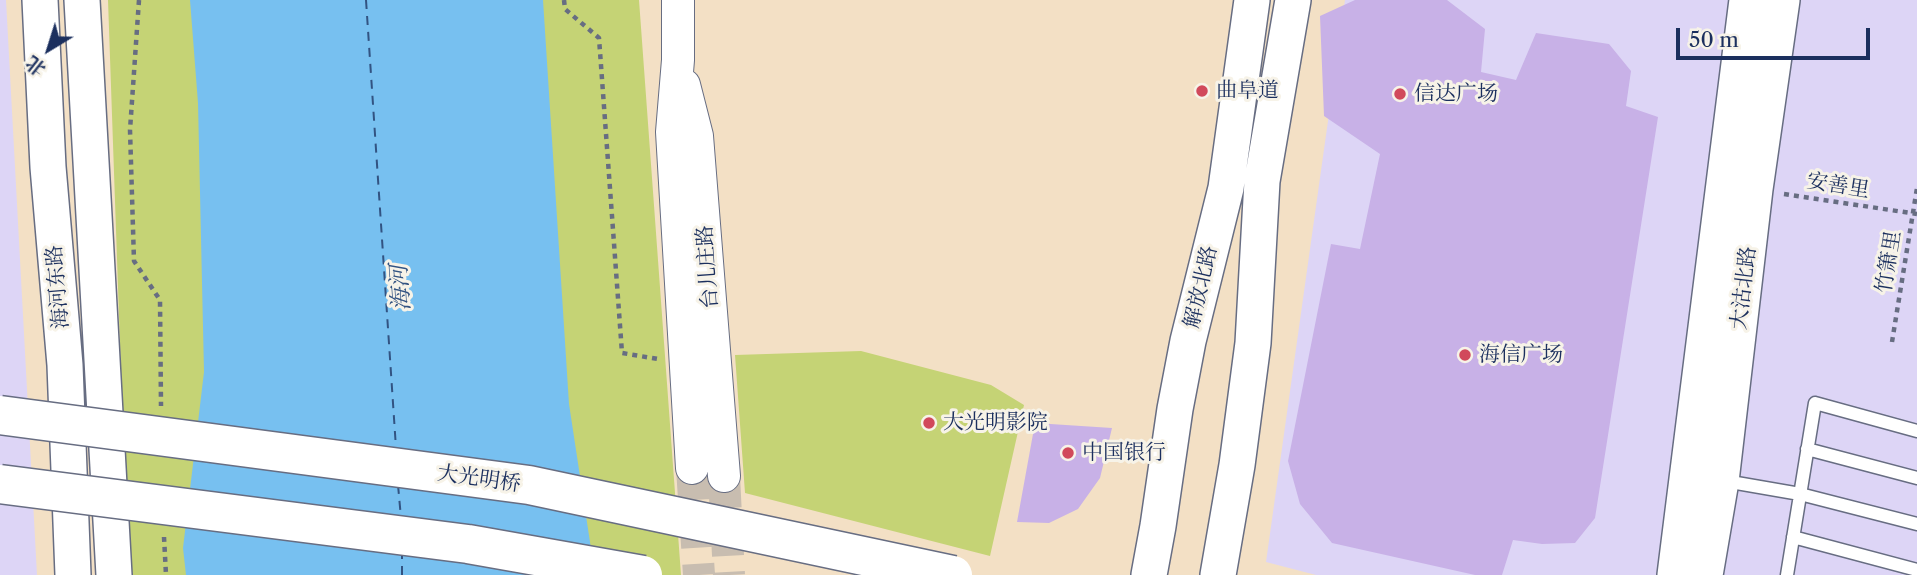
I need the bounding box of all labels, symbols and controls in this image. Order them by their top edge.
north arrow [14,14,84,84]
scale bar [1679,14,1873,58]
text: 50 m [1689,27,1739,52]
text: 北 [21,51,50,81]
place label: 曲阜道 [1216,78,1279,104]
place label: 信达广场 [1414,81,1498,107]
marker: 曲阜道 [1194,83,1210,99]
marker: 信达广场 [1392,86,1408,102]
street label: 安善里 [1805,169,1871,203]
street label: 台儿庄路 [693,224,723,310]
street label: 竹箫里 [1872,229,1906,295]
street label: 解放北路 [1179,243,1223,331]
street label: 海河东路 [42,244,74,330]
street label: 大沽北路 [1726,245,1762,331]
water label: 海河 [386,264,416,312]
place label: 海信广场 [1479,342,1563,368]
marker: 海信广场 [1457,347,1473,363]
place label: 大光明影院 [943,410,1048,436]
marker: 大光明影院 [921,415,937,431]
place label: 中国银行 [1082,440,1166,466]
marker: 中国银行 [1060,445,1076,461]
street label: 大光明桥 [436,461,522,497]

